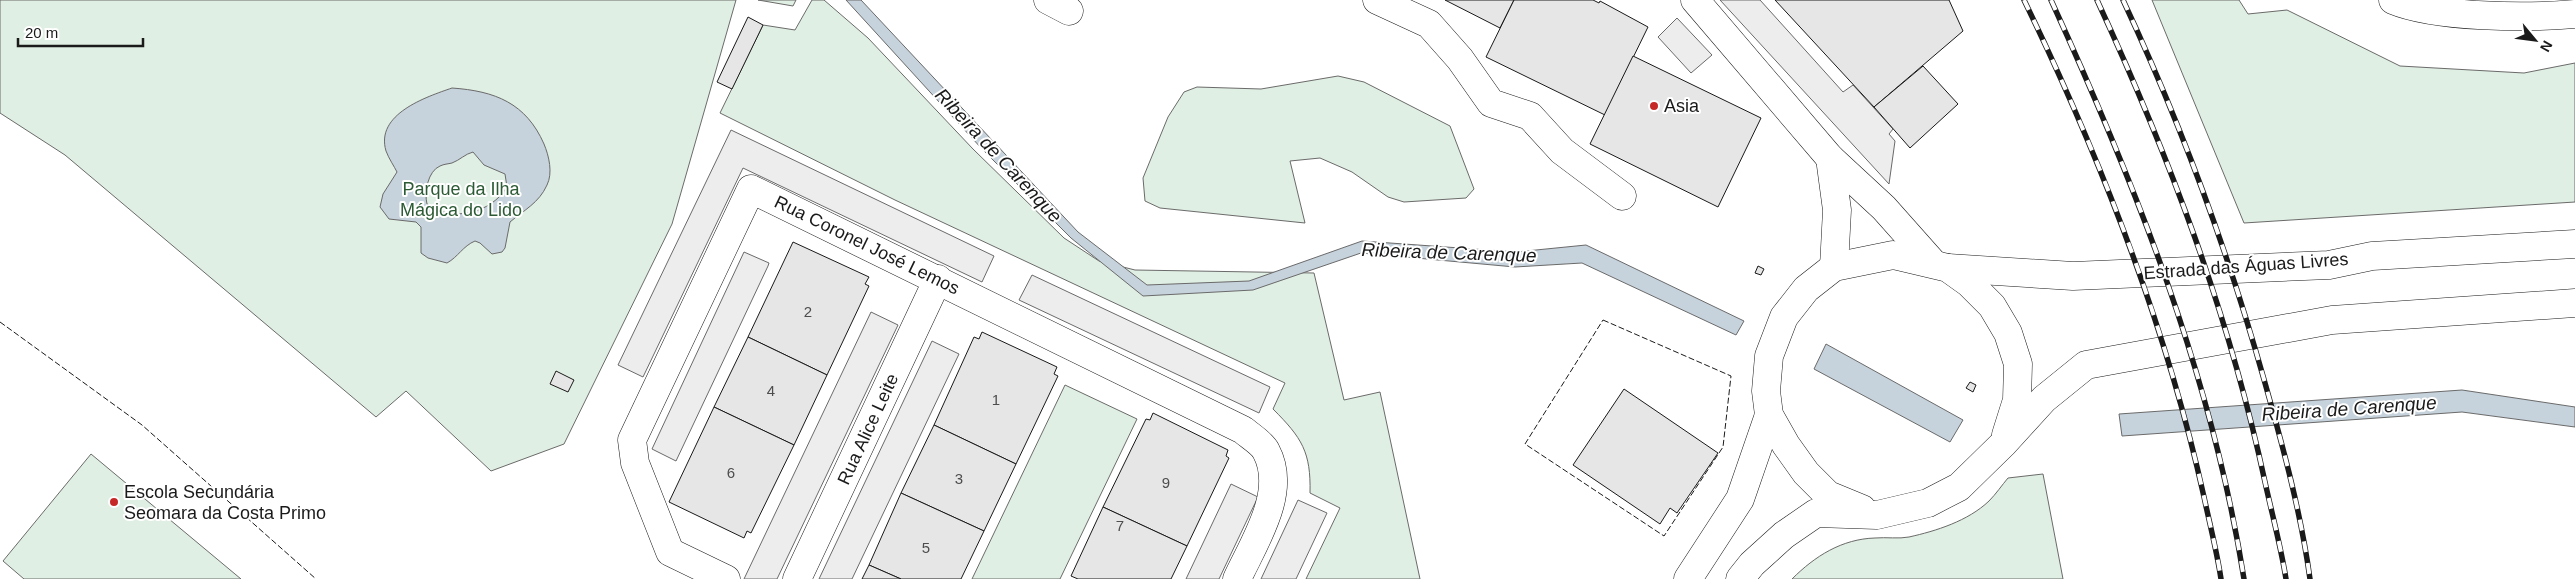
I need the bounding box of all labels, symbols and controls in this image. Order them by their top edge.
scale bar [18,15,142,47]
north arrow [2510,15,2560,65]
text: 20 m [25,24,58,41]
text: N [2537,38,2556,55]
water label: Ribeira de Carenque [931,84,1066,227]
place label: Asia [1664,96,1700,116]
marker: Asia [1648,100,1660,112]
park label: Parque da Ilha Mágica do Lido [400,179,522,220]
street label: Rua Coronel José Lemos [771,191,963,299]
water label: Ribeira de Carenque [1361,239,1537,266]
street label: Estrada das Águas Livres [2143,249,2349,283]
house number: 2 [804,303,812,320]
street label: Rua Alice Leite [834,370,902,488]
house number: 4 [767,382,775,399]
house number: 1 [992,391,1000,408]
water label: Ribeira de Carenque [2261,392,2437,425]
house number: 6 [727,464,735,481]
house number: 3 [955,470,963,487]
house number: 9 [1162,474,1170,491]
place label: Escola Secundária Seomara da Costa Primo [124,482,326,523]
marker: Escola Secundária Seomara da Costa Primo [108,496,120,508]
house number: 7 [1116,517,1124,534]
house number: 5 [922,539,930,556]

